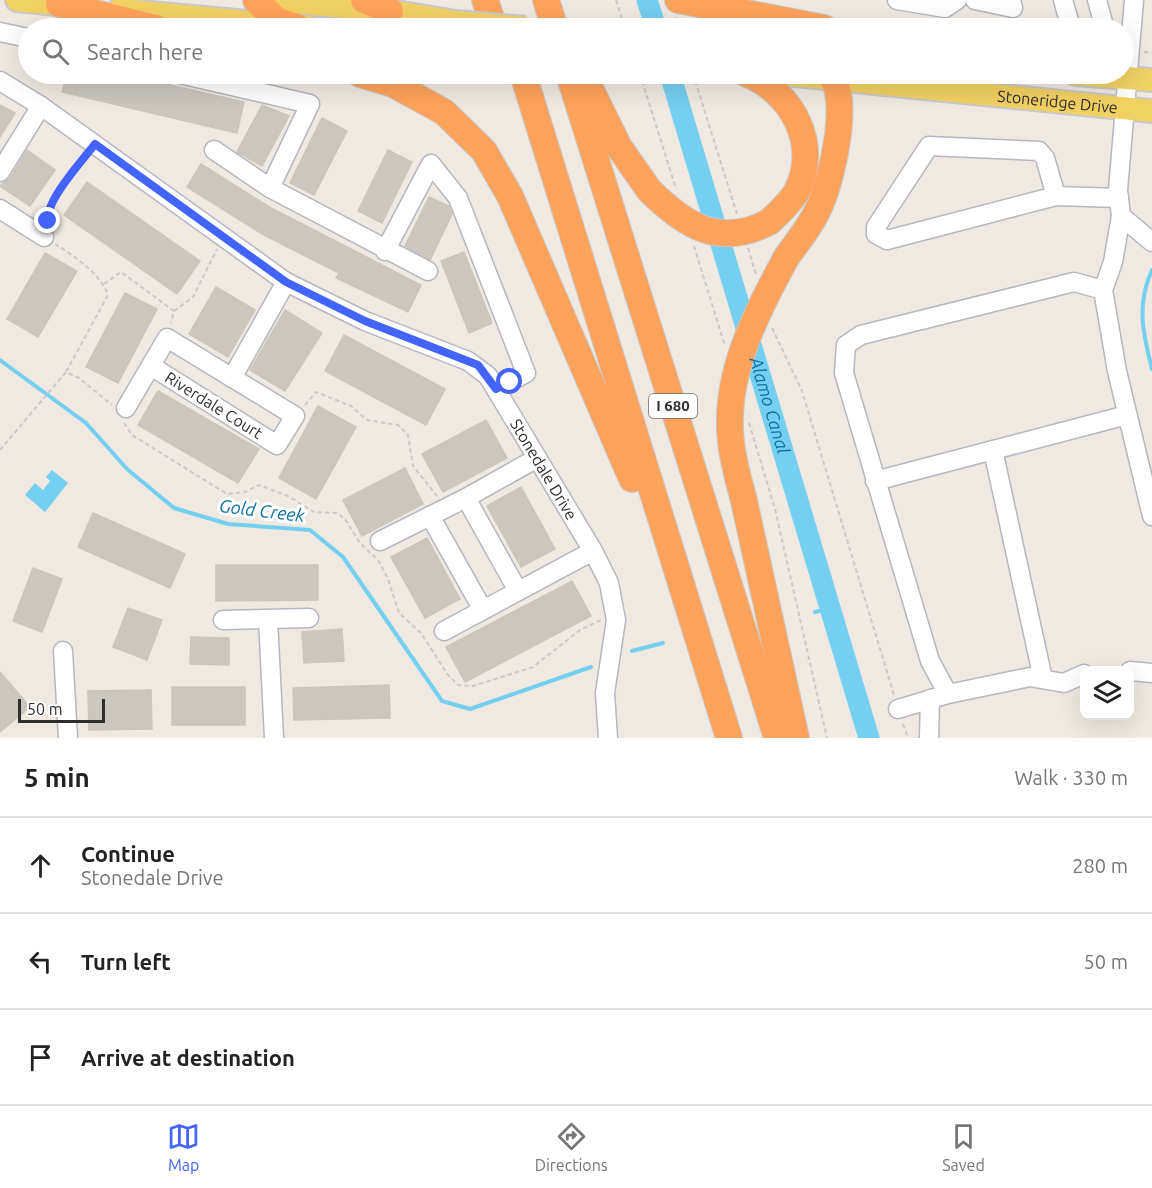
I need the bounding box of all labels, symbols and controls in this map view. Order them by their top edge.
search box [18,18,1134,84]
icon: search [39,35,72,68]
text: Search here [87,39,203,64]
street label: Stoneridge Drive [997,86,1119,117]
route end [34,207,60,233]
water label: Alamo Canal [746,353,794,456]
street label: Riverdale Court [162,368,267,443]
route start [496,368,522,394]
road number: I 680 [649,394,697,418]
street label: Stonedale Drive [507,416,581,523]
water label: Gold Creek [218,495,307,525]
map controls [1080,666,1134,720]
button: layers [1080,666,1134,720]
scale bar [18,696,105,724]
text: 50 m [27,700,63,718]
text: 5 min [24,763,90,792]
text: Walk · 330 m [1015,766,1128,789]
text: Continue [81,841,175,866]
icon: ahead [24,849,57,882]
text: 280 m [1072,854,1128,877]
text: Stonedale Drive [81,866,224,889]
icon: left [24,945,57,978]
text: Turn left [81,949,171,974]
text: 50 m [1084,950,1128,973]
icon: arrive [24,1041,57,1074]
text: Arrive at destination [81,1045,295,1070]
tab: Map [167,1120,200,1174]
tab: Directions [535,1120,608,1174]
tab: Saved [942,1120,985,1174]

